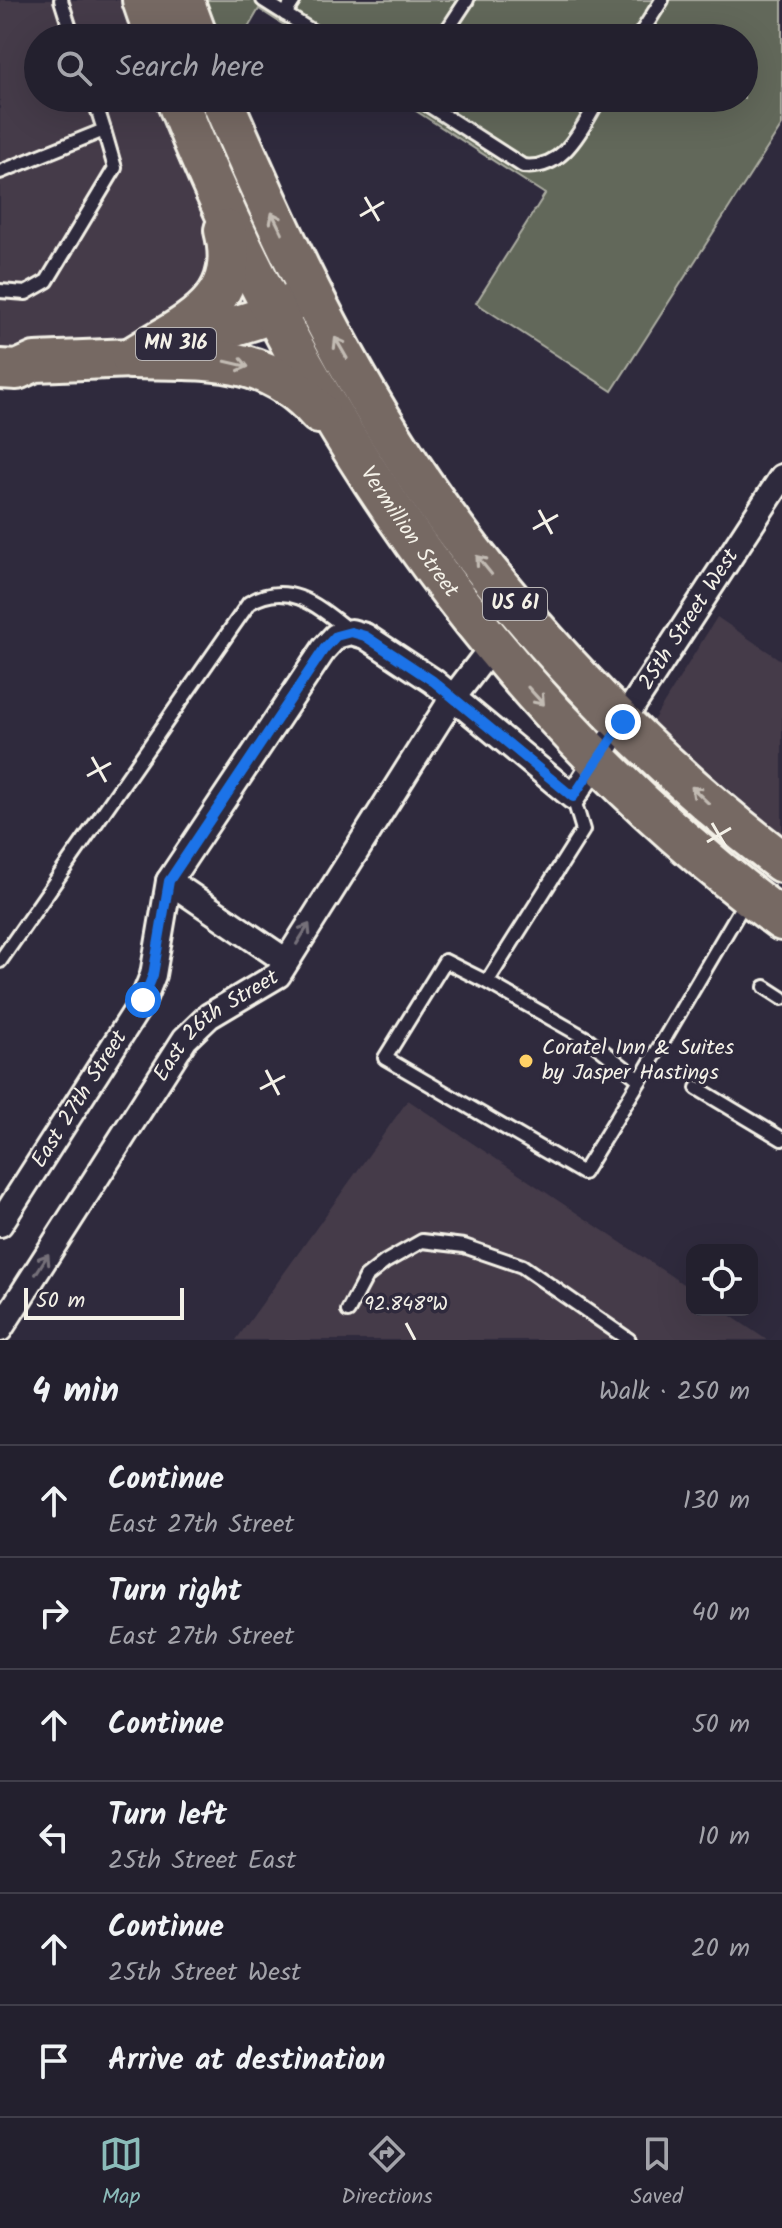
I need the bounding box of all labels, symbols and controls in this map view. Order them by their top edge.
search box [24,24,758,112]
text: Search here [116,44,264,92]
icon: search [52,46,96,90]
one-way arrow [269,211,284,235]
road number: MN 316 [136,328,216,360]
one-way arrow [333,337,348,361]
one-way arrow [224,357,250,372]
street label: Vermillion Street [351,459,468,606]
street label: 25th Street West [629,541,748,698]
one-way arrow [475,555,493,576]
road number: US 61 [483,588,547,620]
one-way arrow [526,685,544,705]
route end [605,704,641,740]
one-way arrow [691,786,710,805]
one-way arrow [296,923,312,946]
street label: East 26th Street [144,960,286,1089]
route start [125,982,161,1018]
street label: East 27th Street [22,1023,137,1175]
place label: Coratel Inn & Suites by Jasper Hastings [542,1031,735,1091]
marker: Coratel Inn & Suites by Jasper Hastings [517,1052,535,1070]
map controls [686,1244,758,1316]
button: locate [686,1244,758,1316]
one-way arrow [33,1253,50,1275]
scale bar [24,1284,184,1320]
text: 50 m [36,1284,85,1319]
text: 92.848°W [364,1289,448,1321]
text: 4 min [32,1365,119,1419]
text: Walk · 250 m [599,1371,750,1413]
text: Continue [108,1456,224,1504]
icon: ahead [32,1479,76,1523]
text: 130 m [683,1480,750,1522]
text: East 27th Street [108,1504,294,1546]
text: Turn right [108,1568,241,1616]
icon: right [32,1591,76,1635]
text: 40 m [692,1592,750,1634]
text: East 27th Street [108,1616,294,1658]
text: Continue [108,1701,224,1749]
icon: ahead [32,1703,76,1747]
text: 50 m [692,1704,750,1746]
text: Turn left [108,1792,227,1840]
icon: left [32,1815,76,1859]
text: 10 m [698,1816,750,1858]
text: 25th Street East [108,1840,296,1882]
text: Continue [108,1904,224,1952]
icon: ahead [32,1927,76,1971]
text: 20 m [691,1928,750,1970]
text: 25th Street West [108,1952,301,1994]
text: Arrive at destination [108,2037,385,2085]
icon: arrive [32,2039,76,2083]
tab: Map [99,2132,143,2215]
tab: Directions [341,2132,433,2215]
tab: Saved [631,2132,683,2215]

